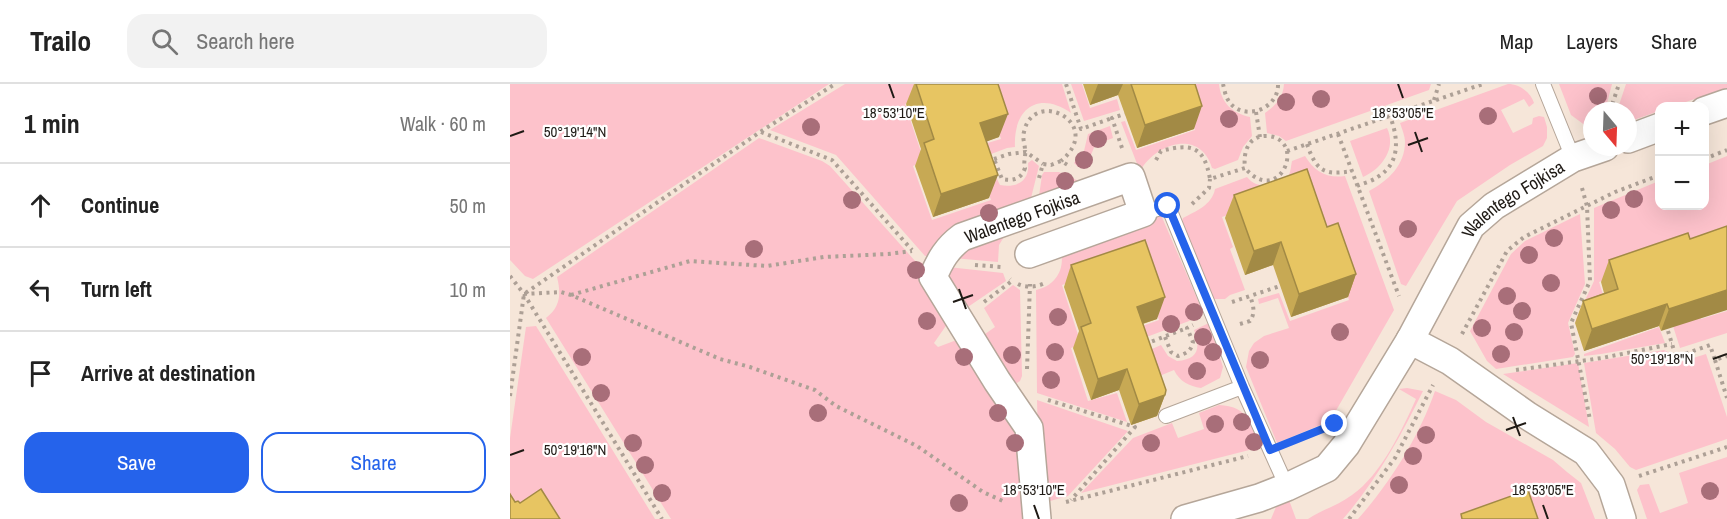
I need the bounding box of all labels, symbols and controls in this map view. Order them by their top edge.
search box [127,14,547,68]
text: Trailo [30,22,91,60]
icon: search [148,25,181,58]
text: Search here [196,26,295,56]
text: Map [1500,27,1533,56]
text: Layers [1566,27,1618,56]
text: Share [1651,27,1697,56]
text: 18°53'10"E [863,102,925,123]
text: 18°53'05"E [1372,102,1434,123]
north arrow [1583,102,1637,156]
map controls [1655,102,1709,210]
button: + [1655,102,1709,156]
text: 1 min [24,106,80,141]
text: Walk · 60 m [400,110,486,137]
text: 50°19'14"N [544,121,606,142]
street label: Walentego Fojkisa [1455,154,1569,242]
button: − [1655,156,1709,210]
street label: Walentego Fojkisa [961,185,1083,249]
icon: ahead [24,189,57,222]
text: Continue [81,190,159,220]
text: 50 m [450,192,486,219]
route start [1154,192,1180,218]
icon: left [24,273,57,306]
text: Turn left [81,274,152,304]
text: 10 m [450,276,486,303]
text: 50°19'18"N [1631,348,1693,369]
icon: arrive [24,357,57,390]
text: Arrive at destination [81,358,255,388]
route end [1321,410,1347,436]
button: Save [24,432,249,493]
button: Share [261,432,486,493]
text: 50°19'16"N [544,439,606,460]
text: 18°53'10"E [1003,479,1065,500]
text: 18°53'05"E [1512,479,1574,500]

